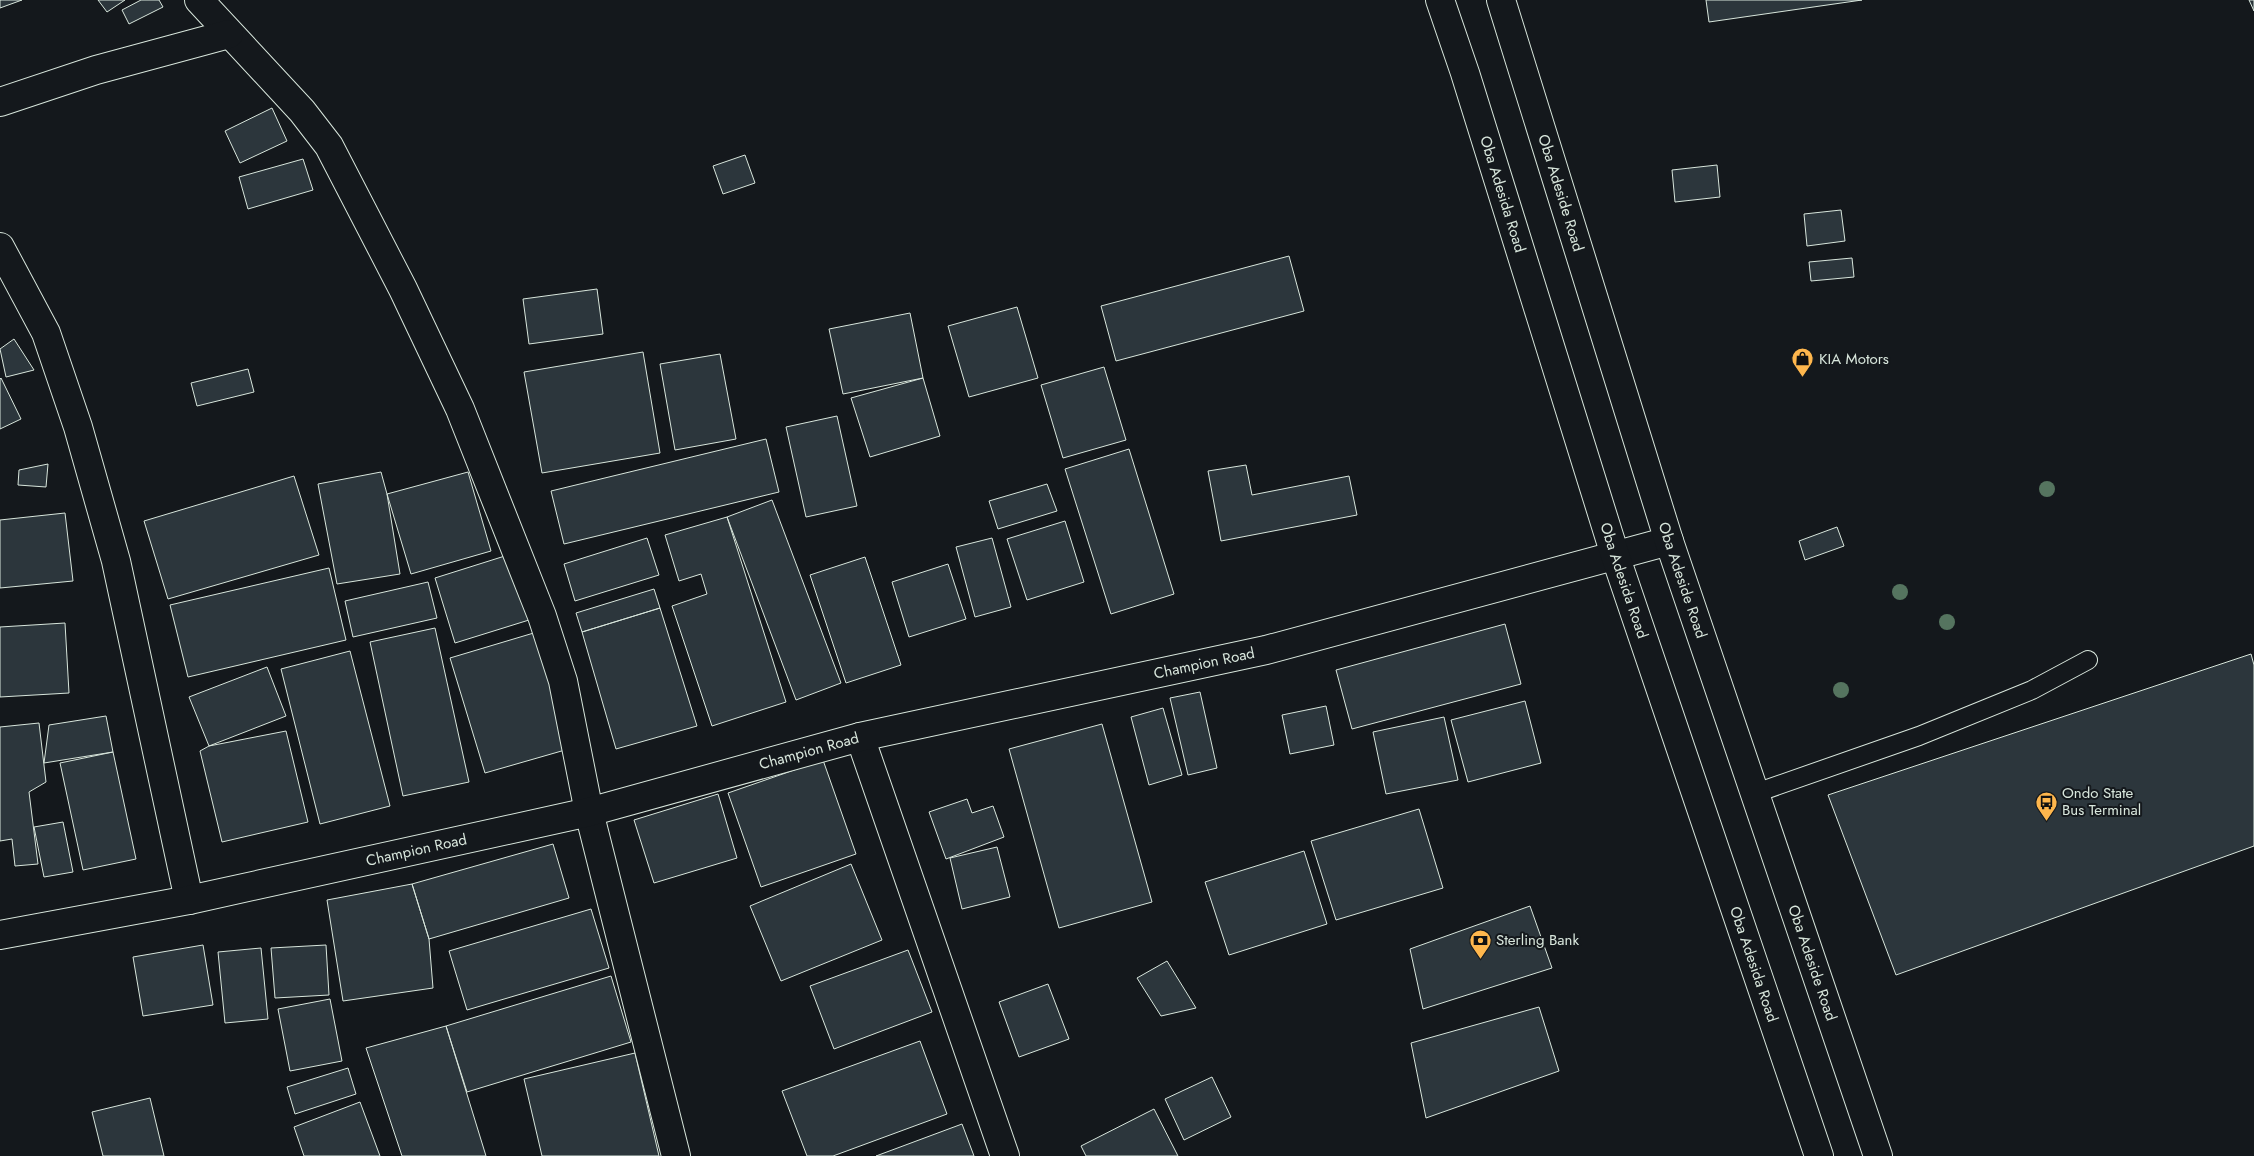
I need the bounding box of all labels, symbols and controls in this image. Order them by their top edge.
street label: Oba Adeside Road [1532,132,1589,254]
street label: Oba Adesida Road [1474,133,1531,255]
shop icon: KIA Motors [1791,347,1815,378]
place label: KIA Motors [1819,348,1889,370]
street label: Oba Adeside Road [1653,519,1712,641]
street label: Oba Adesida Road [1595,520,1654,641]
street label: Champion Road [1152,642,1257,685]
street label: Champion Road [757,727,861,775]
place label: Ondo State Bus Terminal [2062,782,2141,821]
bus stop icon: Ondo State Bus Terminal [2034,790,2058,821]
street label: Champion Road [364,828,469,872]
street label: Oba Adeside Road [1782,902,1842,1024]
street label: Oba Adesida Road [1724,903,1784,1025]
bank icon: Sterling Bank [1468,928,1492,959]
place label: Sterling Bank [1496,929,1579,951]

